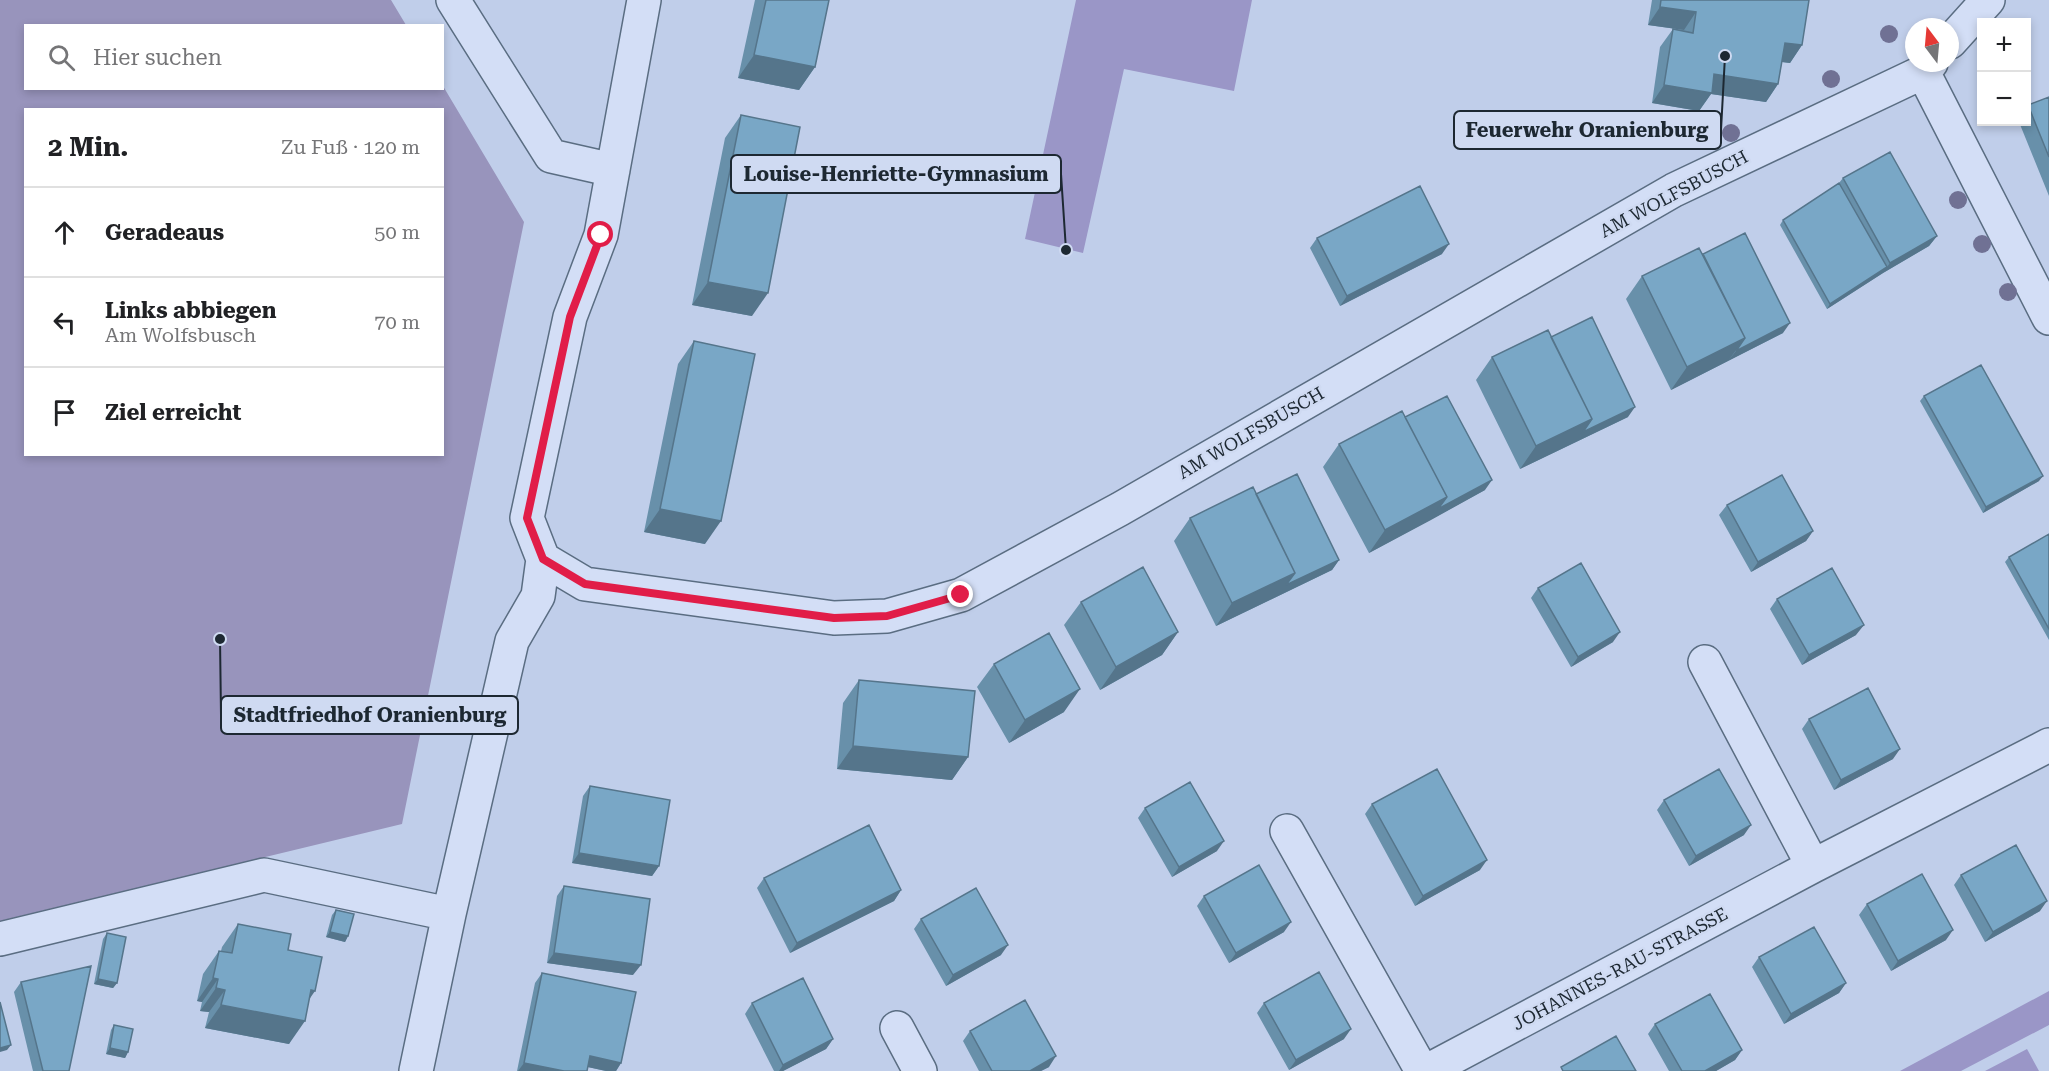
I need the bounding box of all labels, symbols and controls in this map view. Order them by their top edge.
north arrow [1905,18,1959,72]
map controls [1977,18,2031,126]
button: + [1977,18,2031,72]
search box [24,24,444,90]
icon: search [45,41,78,74]
text: Hier suchen [93,45,222,70]
button: − [1977,72,2031,126]
callout: Feuerwehr Oranienburg [1454,111,1721,149]
text: Feuerwehr Oranienburg [1466,118,1709,142]
text: 2 Min. [48,132,129,162]
text: Zu Fuß · 120 m [281,135,420,159]
street label: AM WOLFSBUSCH [1596,146,1751,242]
callout: Louise-Henriette-Gymnasium [731,155,1061,193]
text: Louise-Henriette-Gymnasium [743,162,1049,186]
icon: ahead [48,216,81,249]
text: Geradeaus [105,220,224,245]
text: 50 m [374,220,420,244]
route start [587,221,613,247]
text: Links abbiegen [105,298,276,323]
icon: left [48,306,81,339]
text: 70 m [374,310,420,334]
text: Am Wolfsbusch [105,323,256,347]
street label: AM WOLFSBUSCH [1174,382,1327,483]
icon: arrive [48,396,81,429]
text: Ziel erreicht [105,400,241,425]
route end [947,581,973,607]
callout: Stadtfriedhof Oranienburg [221,696,518,734]
text: Stadtfriedhof Oranienburg [234,703,507,727]
street label: JOHANNES-RAU-STRASSE [1509,903,1731,1034]

